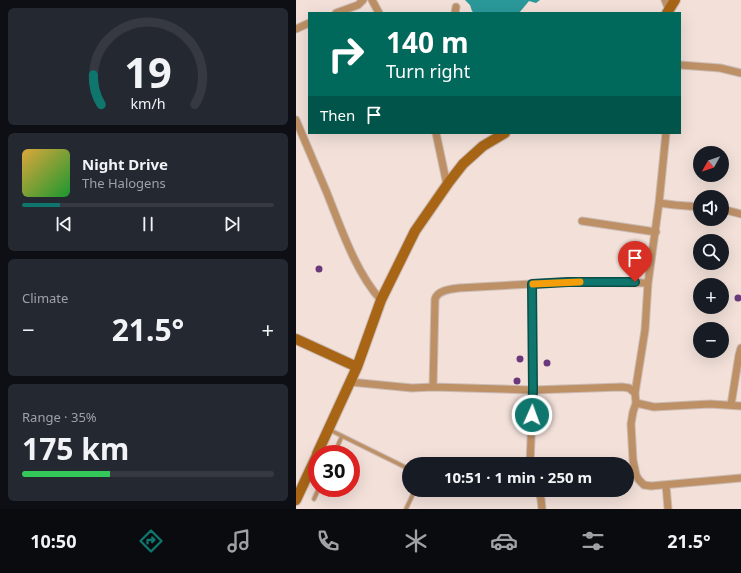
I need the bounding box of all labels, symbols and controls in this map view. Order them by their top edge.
text: 140 m [386,23,469,61]
icon: right [320,28,372,80]
text: 19 [124,43,172,99]
text: Turn right [386,59,470,83]
text: km/h [130,93,166,112]
icon: arrive [363,104,385,126]
text: Then [320,105,355,125]
north arrow [693,146,729,182]
map controls [693,146,729,358]
text: Night Drive [82,154,168,174]
text: The Halogens [82,174,166,192]
button: sound [693,190,729,226]
icon: previous [53,213,75,235]
icon: pause [137,213,159,235]
icon: next [221,213,243,235]
button: search [693,234,729,270]
pin [618,241,652,282]
icon: arrive [624,247,646,269]
button: + [693,278,729,314]
text: Climate [22,289,68,307]
text: 21.5° [112,309,184,350]
text: − [22,314,35,344]
text: + [261,314,274,344]
button: − [693,322,729,358]
position arrow [511,394,553,436]
text: Range · 35% [22,408,97,426]
text: 175 km [22,428,129,469]
speed limit sign: 30 [308,445,360,497]
text: 10:51 · 1 min · 250 m [444,467,592,487]
icon: directions [137,527,165,555]
icon: music [225,527,253,555]
icon: phone [314,527,342,555]
icon: climate [402,527,430,555]
icon: car [490,527,518,555]
icon: filters [579,527,607,555]
text: 10:50 [30,529,76,553]
text: 21.5° [667,529,711,553]

